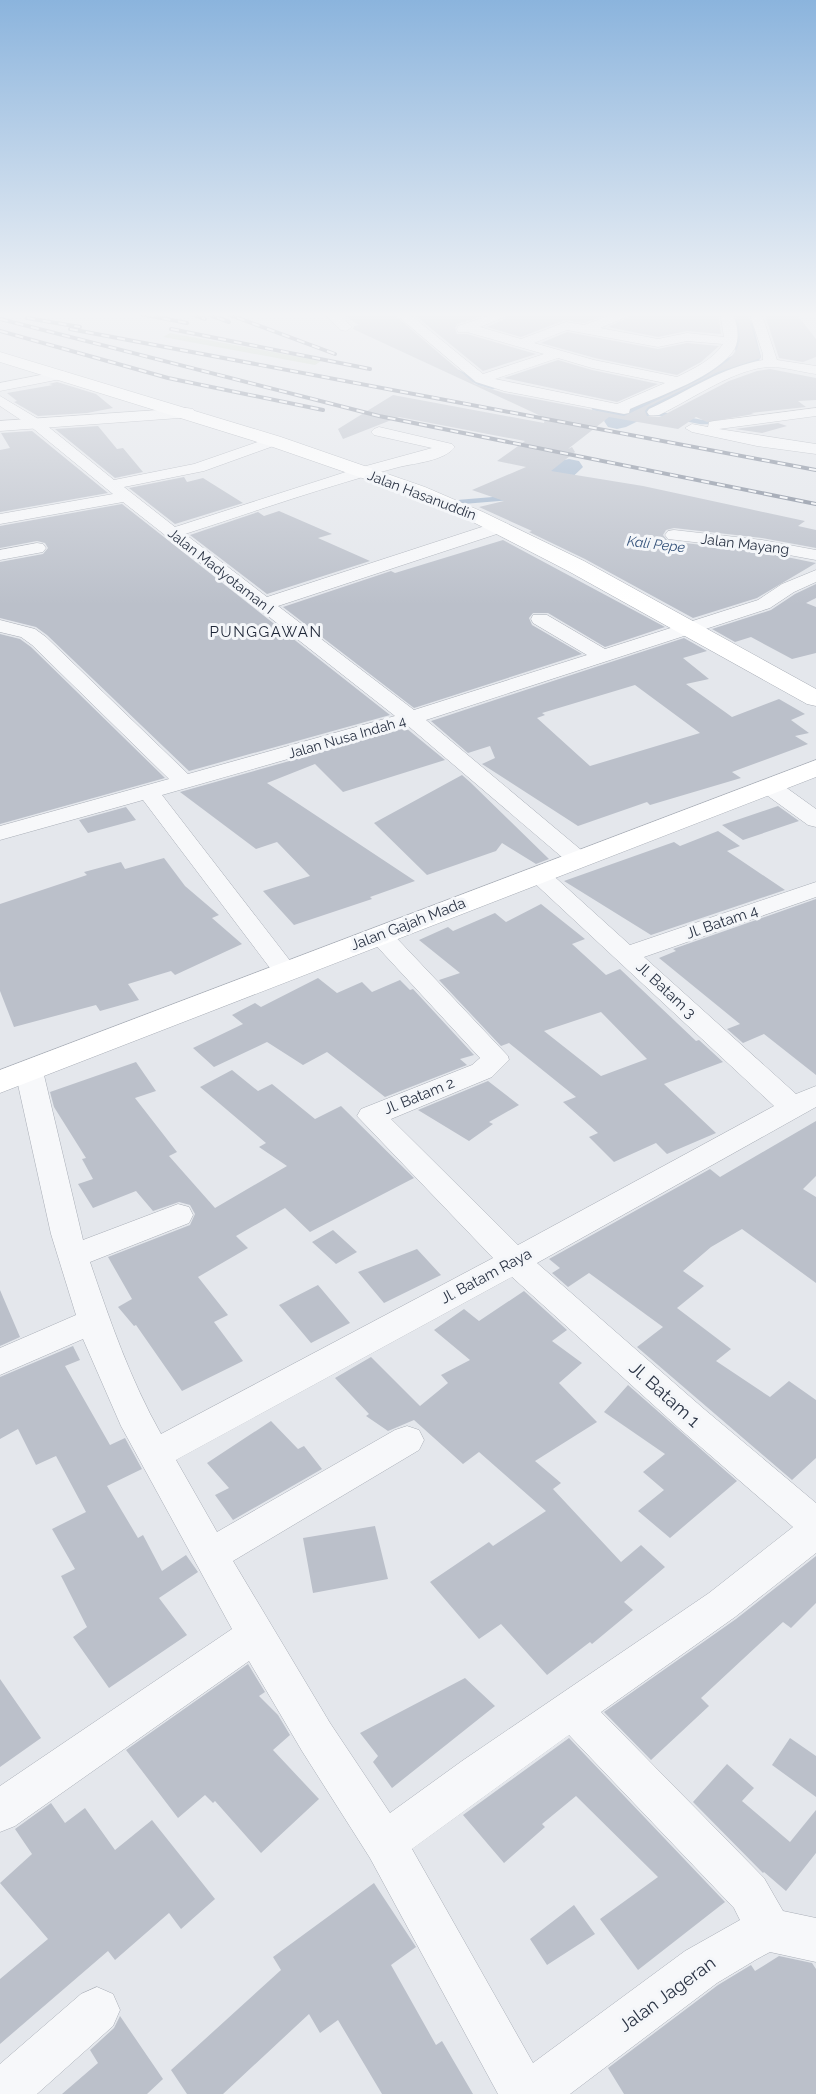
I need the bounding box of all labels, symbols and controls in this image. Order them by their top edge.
street label: Jalan Hasanuddin [366,467,478,523]
street label: Jalan Madyotaman I [165,525,277,617]
street label: Jalan Mayang [700,531,790,557]
water label: Kali Pepe [626,533,686,556]
district label: PUNGGAWAN [210,623,322,641]
street label: Jalan Nusa Indah 4 [286,712,408,761]
street label: Jalan Gajah Mada [348,894,468,954]
street label: Jl. Batam 4 [684,901,760,943]
street label: Jl. Batam 3 [632,958,700,1022]
street label: Jl. Batam 2 [381,1074,457,1118]
street label: Jl. Batam Raya [437,1244,535,1308]
street label: Jl. Batam 1 [625,1357,705,1431]
street label: Jalan Jageran [615,1952,719,2036]

